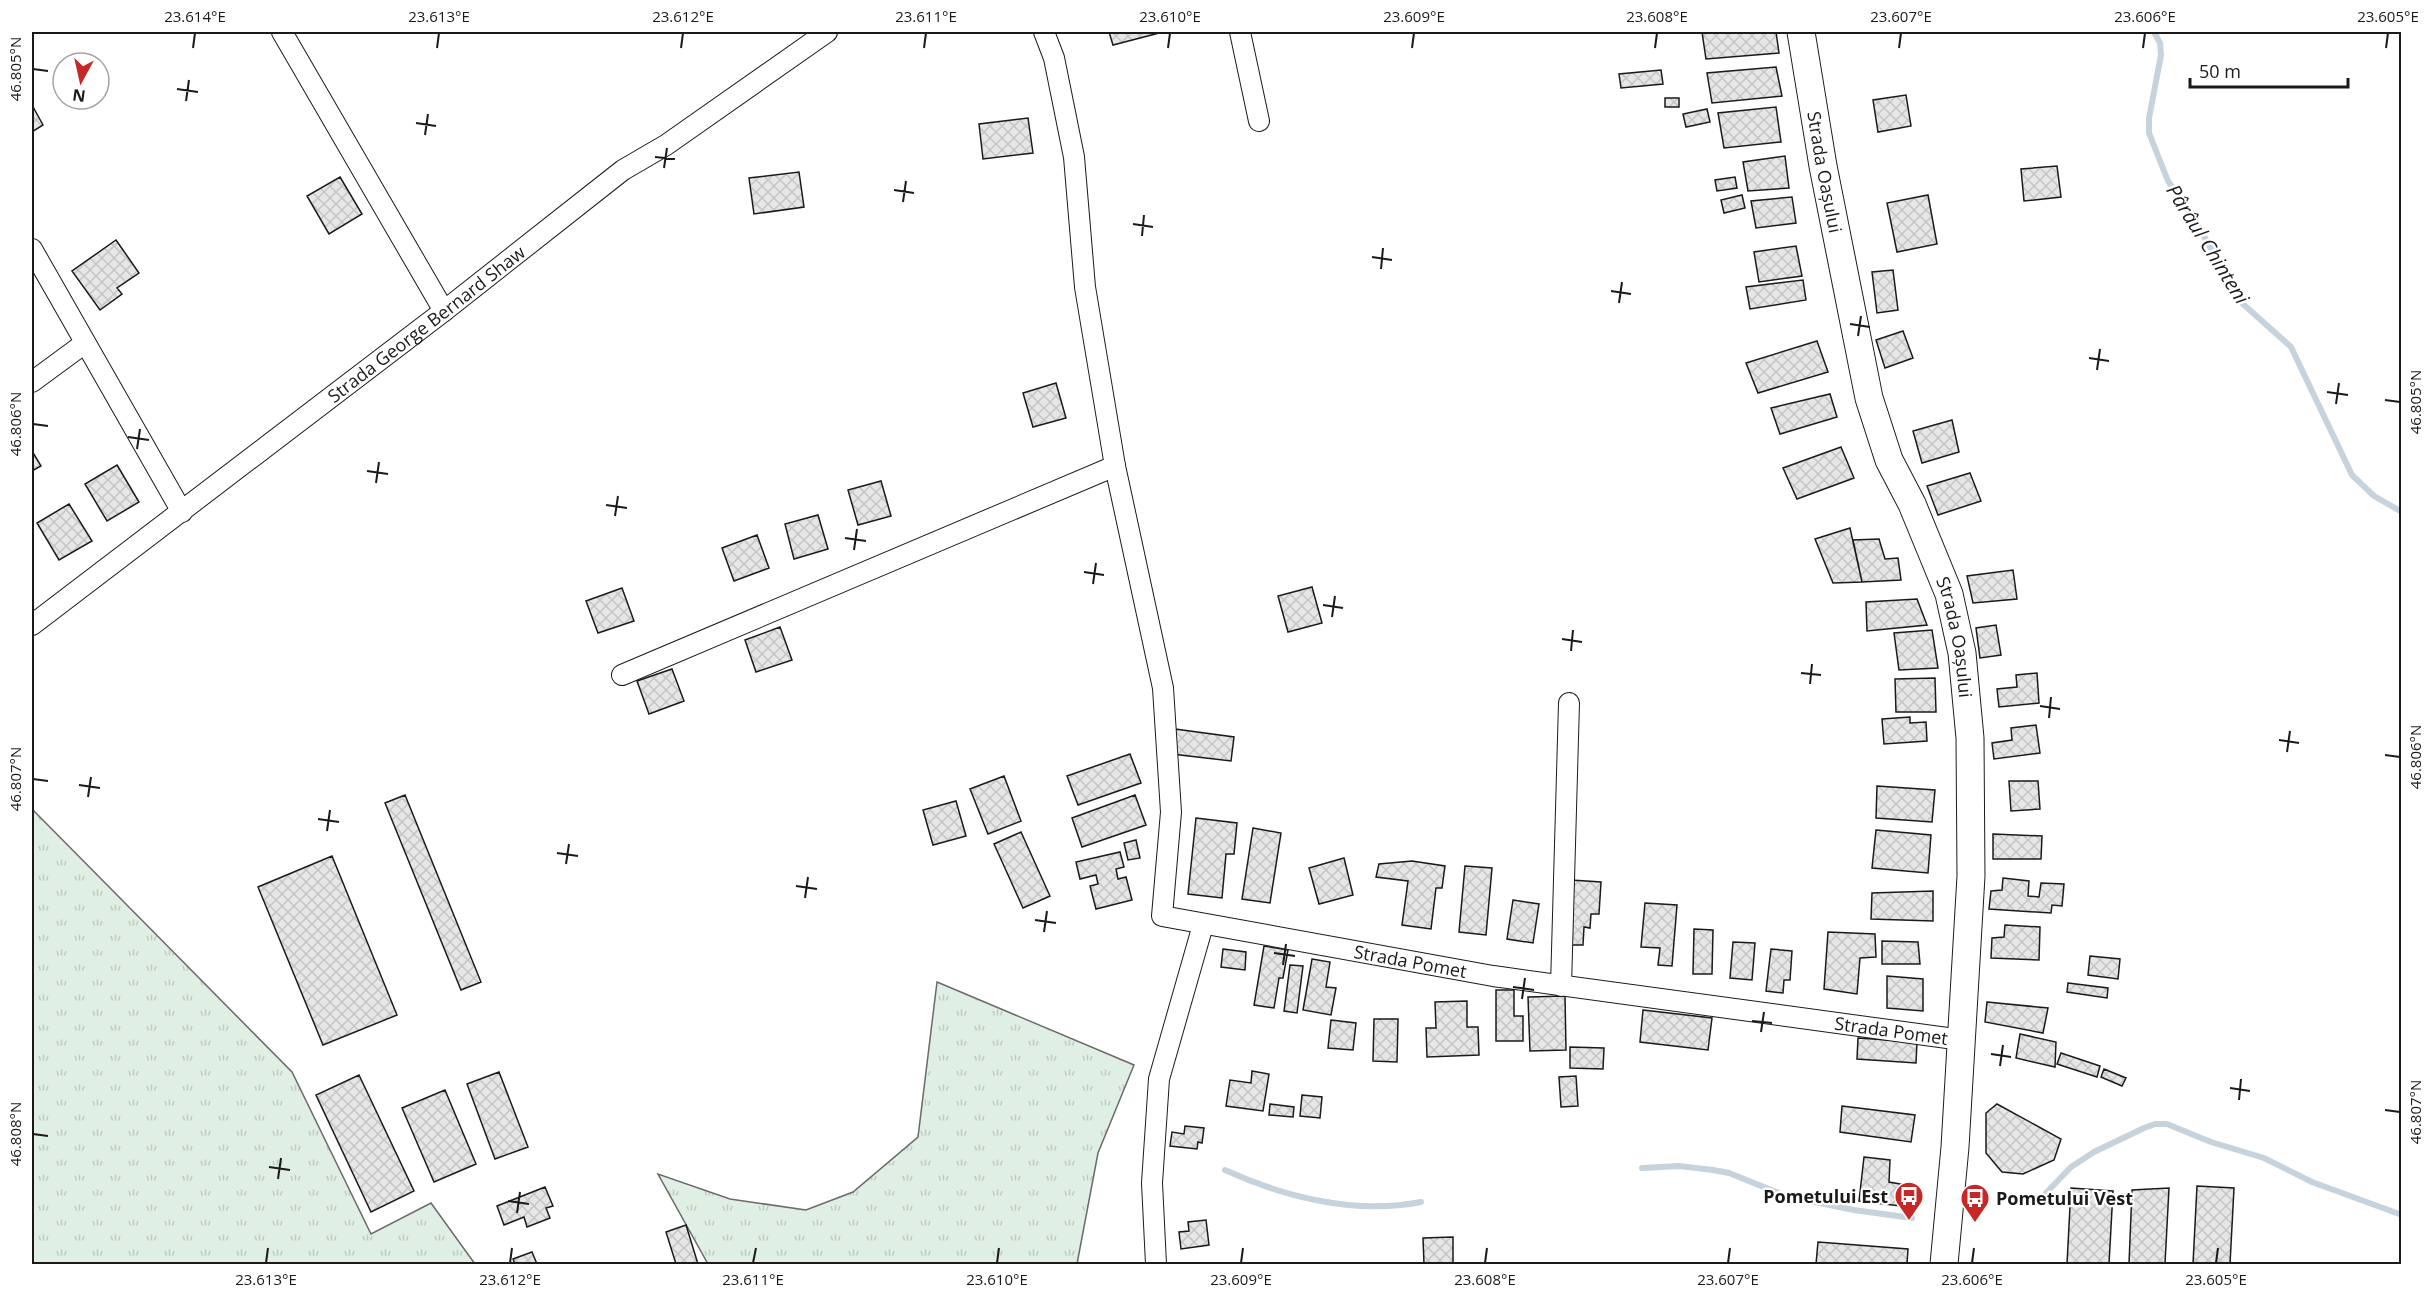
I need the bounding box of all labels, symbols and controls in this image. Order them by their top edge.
text: 23.614°E [164,6,226,26]
text: 23.613°E [408,6,470,26]
text: 23.612°E [652,6,714,26]
text: 23.611°E [895,6,957,26]
text: 23.610°E [1139,6,1201,26]
text: 23.609°E [1383,6,1445,26]
text: 23.608°E [1626,6,1688,26]
text: 23.607°E [1870,6,1932,26]
text: 23.606°E [2114,6,2176,26]
text: 23.605°E [2357,6,2419,26]
text: 46.805°N [5,37,25,101]
north arrow [51,51,111,111]
scale bar [2190,51,2348,89]
text: 50 m [2199,59,2241,83]
text: N [71,84,87,108]
street label: Strada Oașului [1802,109,1848,235]
water label: Pârâul Chinteni [2160,179,2256,310]
street label: Strada George Bernard Shaw [322,240,530,408]
text: 46.805°N [2405,370,2425,434]
text: 46.806°N [5,392,25,456]
street label: Strada Oașului [1931,573,1978,699]
text: 46.806°N [2405,725,2425,789]
text: 46.807°N [5,747,25,811]
street label: Strada Pomet [1352,939,1469,983]
street label: Strada Pomet [1833,1011,1950,1050]
text: 46.807°N [2405,1080,2425,1144]
text: 46.808°N [5,1102,25,1166]
bus stop icon: Pometului Est [1893,1180,1925,1222]
bus stop icon: Pometului Vest [1959,1182,1991,1224]
place label: Pometului Est [1763,1184,1888,1208]
place label: Pometului Vest [1996,1186,2133,1210]
text: 23.613°E [235,1269,297,1289]
text: 23.612°E [479,1269,541,1289]
text: 23.611°E [722,1269,784,1289]
text: 23.610°E [966,1269,1028,1289]
text: 23.609°E [1210,1269,1272,1289]
text: 23.608°E [1454,1269,1516,1289]
text: 23.607°E [1697,1269,1759,1289]
text: 23.606°E [1941,1269,2003,1289]
text: 23.605°E [2185,1269,2247,1289]

